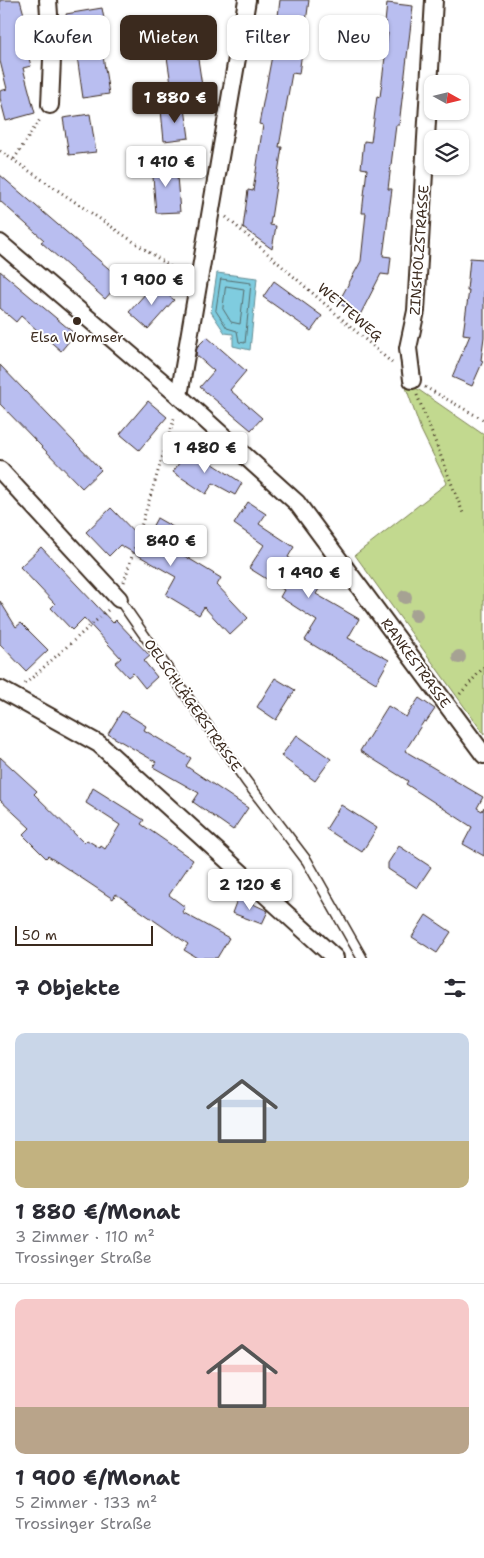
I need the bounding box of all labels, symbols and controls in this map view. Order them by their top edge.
chip: Kaufen [15,15,110,60]
chip: Mieten [120,15,217,60]
chip: Filter [227,15,309,60]
chip: Neu [319,15,389,60]
north arrow [424,75,469,120]
map controls [424,75,469,175]
pin: 1 880 € [129,82,221,124]
text: 1 880 € [143,87,207,108]
button: layers [424,130,469,175]
pin: 1 410 € [120,146,212,188]
text: 1 410 € [137,151,195,172]
street label: ZINSHOLZSTRASSE [405,184,433,316]
pin: 1 900 € [106,264,198,306]
text: 1 900 € [121,269,183,290]
street label: WETTEWEG [314,279,386,345]
marker: Elsa Wormser [71,315,83,327]
place label: Elsa Wormser [30,328,124,346]
pin: 1 480 € [159,432,251,474]
text: 1 480 € [174,437,236,458]
pin: 840 € [136,524,206,567]
text: 840 € [146,530,196,551]
pin: 1 490 € [263,556,355,599]
text: 1 490 € [278,562,340,583]
street label: RANKESTRASSE [377,615,455,712]
street label: OELSCHLÄGERSTRASSE [140,635,246,775]
pin: 2 120 € [204,868,296,911]
text: 2 120 € [219,874,281,895]
scale bar [15,923,152,946]
text: 50 m [22,926,57,944]
text: 7 Objekte [15,974,120,1002]
icon: filters [441,974,469,1002]
icon: home [197,1066,287,1156]
text: 1 880 €/Monat [15,1198,180,1226]
text: 3 Zimmer · 110 m² [15,1226,155,1247]
text: Trossinger Straße [15,1247,152,1268]
icon: home [197,1331,287,1421]
text: 1 900 €/Monat [15,1464,180,1492]
text: 5 Zimmer · 133 m² [15,1492,157,1513]
text: Trossinger Straße [15,1513,152,1534]

